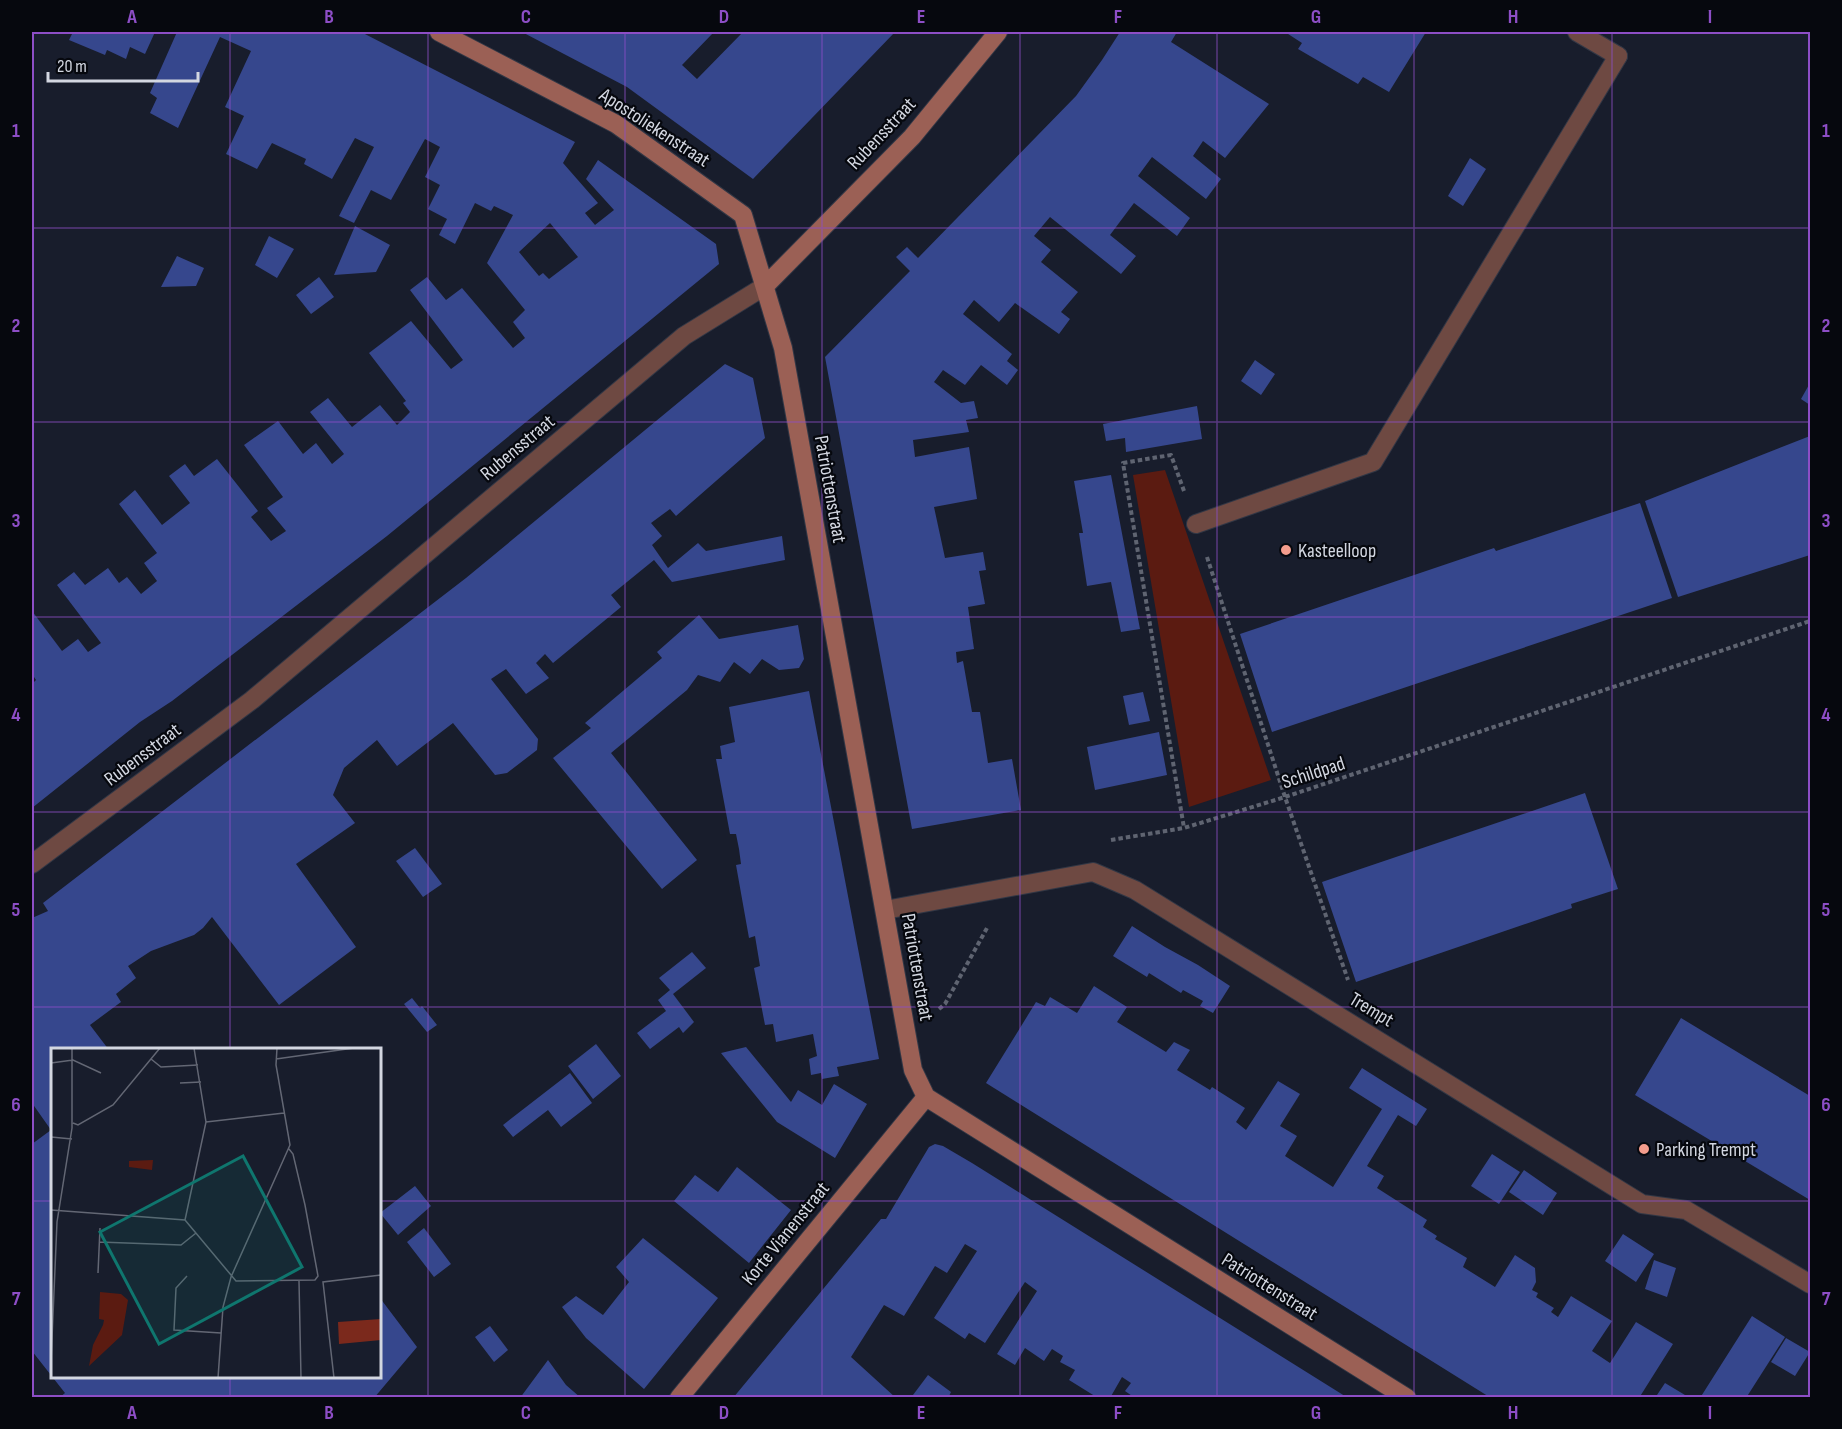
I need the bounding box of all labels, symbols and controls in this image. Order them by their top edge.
text: A [126,5,137,29]
text: B [324,5,334,29]
text: C [521,5,531,29]
text: D [719,5,729,29]
text: E [917,5,925,29]
text: F [1114,5,1122,29]
text: G [1311,5,1321,29]
text: H [1508,5,1518,29]
text: I [1708,5,1712,29]
scale bar [48,45,198,83]
text: 20 m [57,56,87,77]
street label: Apostoliekenstraat [594,83,714,172]
street label: Rubensstraat [842,93,921,175]
text: 1 [12,119,20,143]
text: 1 [1822,119,1830,143]
text: 2 [12,314,20,338]
text: 2 [1822,314,1830,338]
street label: Rubensstraat [476,410,560,486]
street label: Patriottenstraat [809,434,851,545]
text: 3 [12,509,21,533]
text: 3 [1822,509,1831,533]
place label: Kasteelloop [1298,539,1376,563]
marker: Kasteelloop [1279,543,1293,557]
text: 4 [11,703,21,727]
text: 4 [1821,703,1831,727]
street label: Rubensstraat [100,718,186,791]
street label: Schildpad [1279,751,1348,794]
text: 5 [12,898,21,922]
text: 5 [1822,898,1831,922]
street label: Patriottenstraat [896,912,938,1023]
street label: Trempt [1345,987,1398,1032]
inset map [51,1048,381,1378]
text: 6 [11,1093,21,1117]
text: 6 [1821,1093,1831,1117]
place label: Parking Trempt [1656,1138,1756,1162]
marker: Parking Trempt [1637,1142,1651,1156]
street label: Korte Vianenstraat [737,1177,835,1290]
street label: Patriottenstraat [1217,1248,1322,1326]
text: 7 [12,1287,21,1311]
text: 7 [1822,1287,1831,1311]
text: A [126,1401,137,1425]
text: B [324,1401,334,1425]
text: C [521,1401,531,1425]
text: D [719,1401,729,1425]
text: E [917,1401,925,1425]
text: F [1114,1401,1122,1425]
text: G [1311,1401,1321,1425]
text: H [1508,1401,1518,1425]
text: I [1708,1401,1712,1425]

